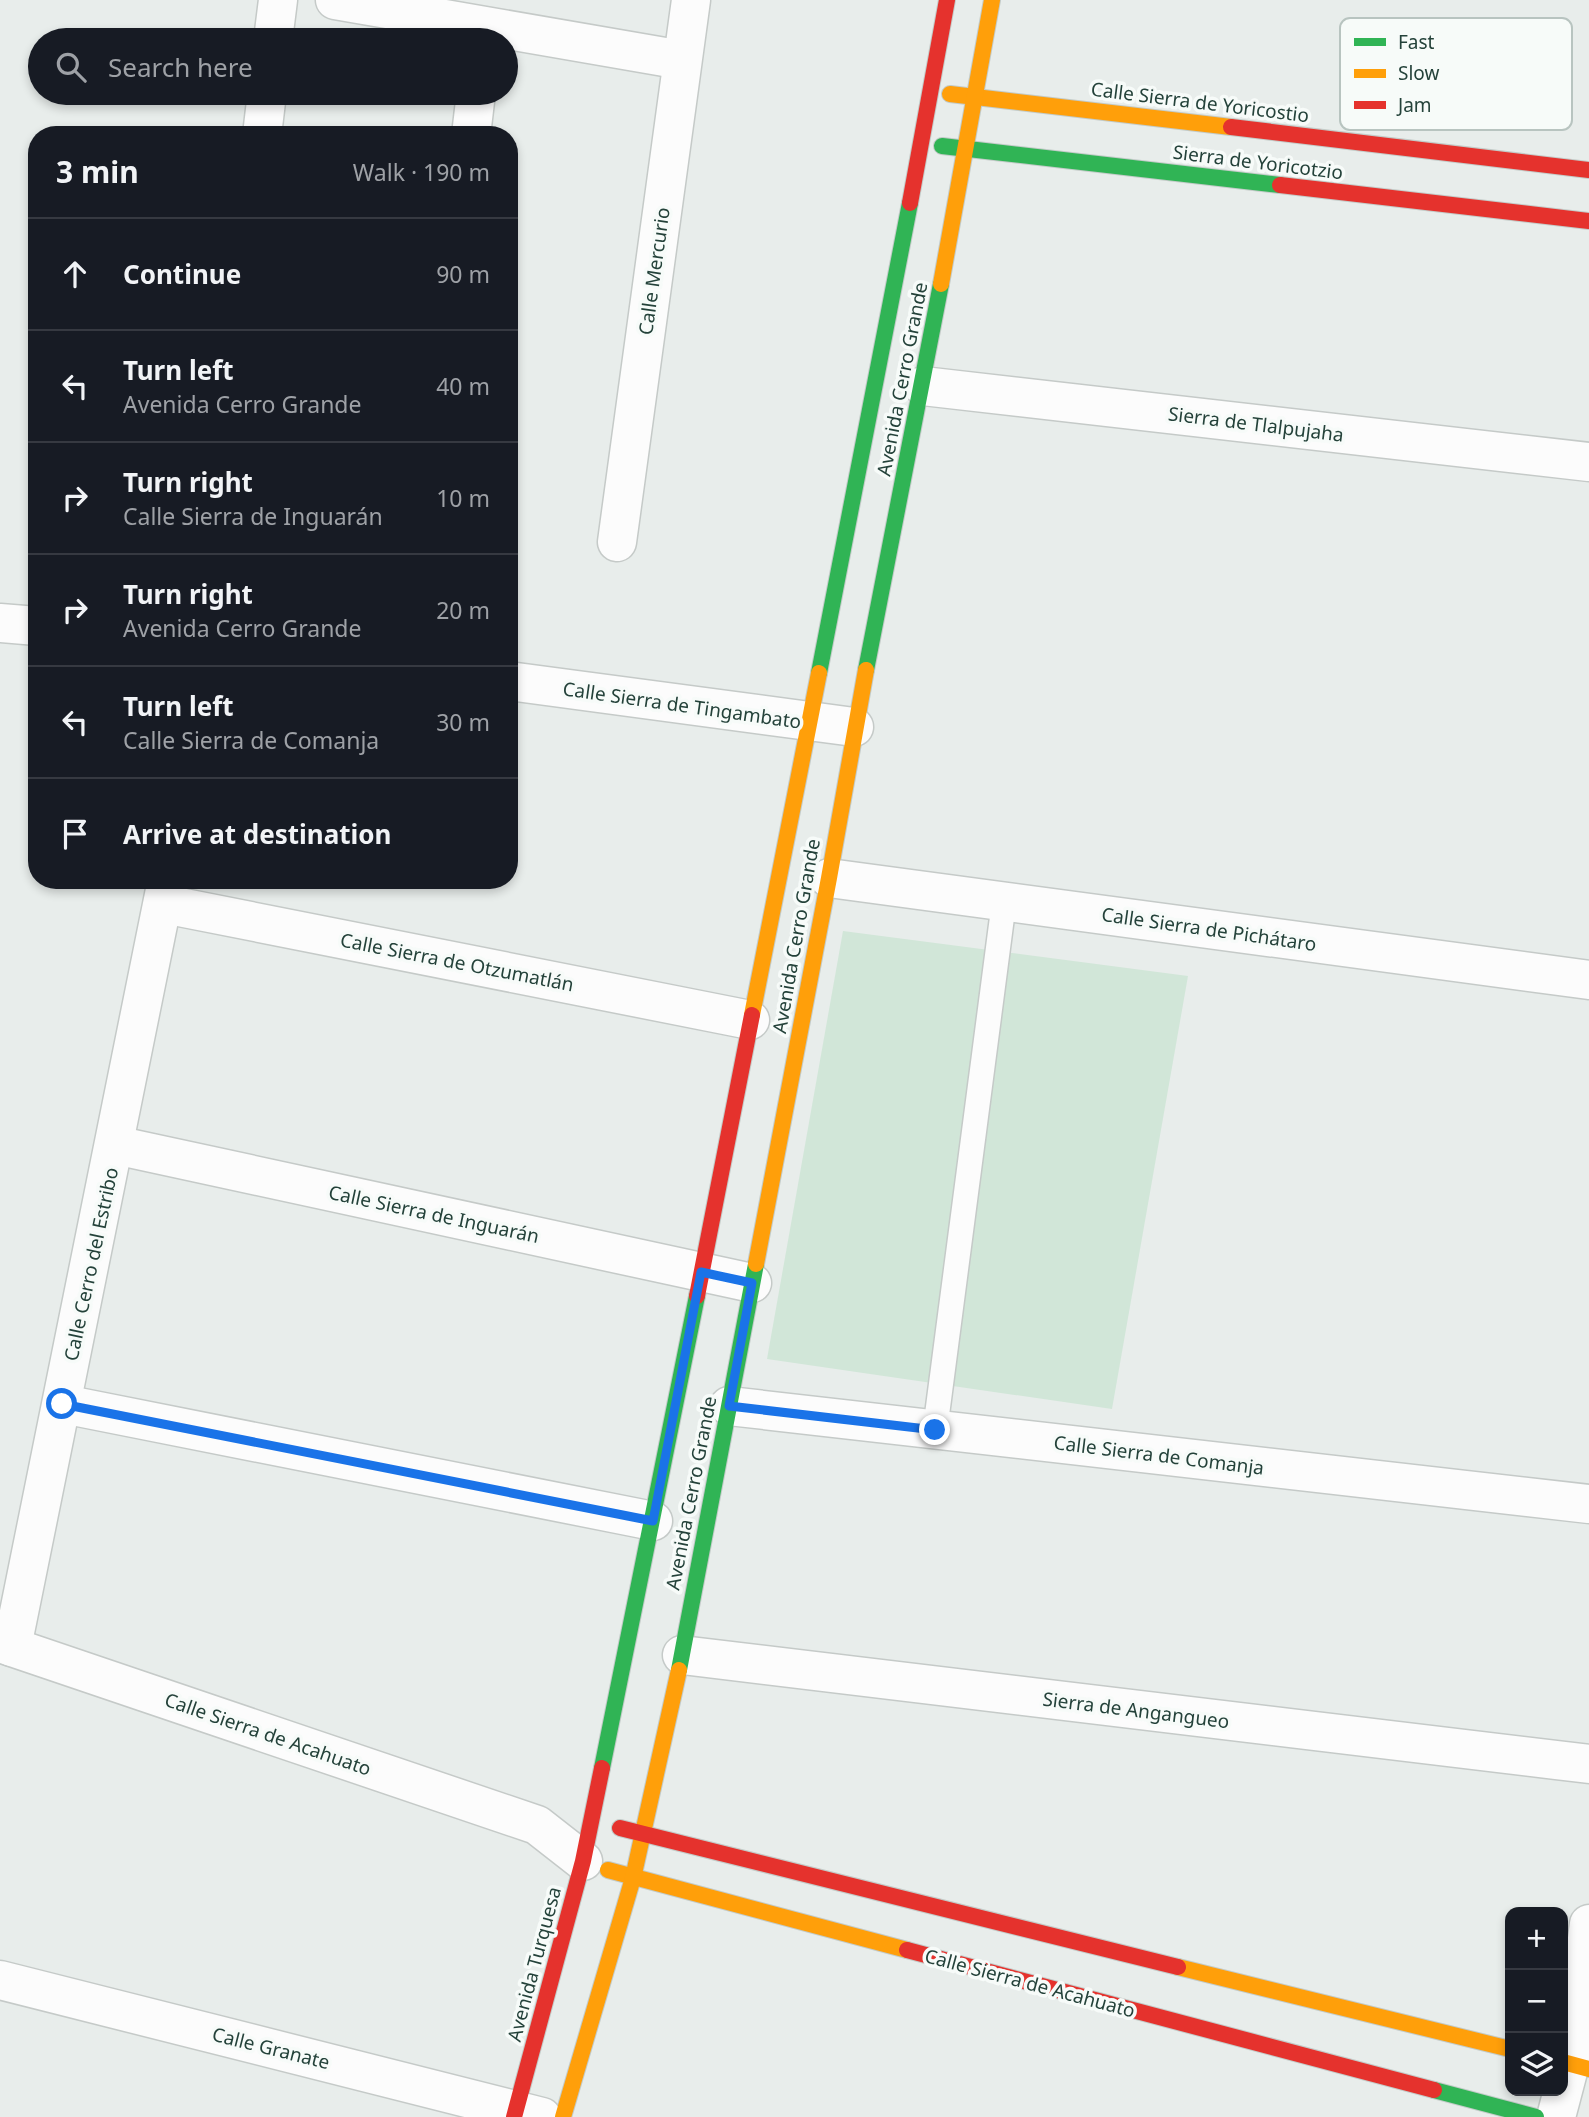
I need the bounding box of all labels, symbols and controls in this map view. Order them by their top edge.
legend [1340,18,1572,130]
search box [28,28,518,105]
text: Fast [1398,29,1435,55]
icon: search [52,48,90,86]
text: Search here [108,49,253,85]
text: Slow [1398,60,1439,86]
street label: Calle Sierra de Yoricostio [1090,76,1310,128]
text: Jam [1396,92,1432,118]
street label: Sierra de Yoricotzio [1171,139,1345,185]
text: 3 min [56,151,139,192]
text: Walk · 190 m [353,156,490,188]
street label: Calle Mercurio [632,205,676,337]
icon: ahead [56,255,94,293]
text: Continue [123,256,241,292]
text: 90 m [436,258,490,290]
street label: Avenida Cerro Grande [870,280,934,478]
text: Turn left [123,352,234,388]
icon: left [56,367,94,405]
text: 40 m [436,370,490,402]
text: Avenida Cerro Grande [123,388,362,420]
street label: Sierra de Tlalpujaha [1167,400,1345,448]
text: Turn right [123,464,253,500]
icon: right [56,479,94,517]
text: 10 m [436,482,490,514]
text: Calle Sierra de Inguarán [123,500,383,532]
text: Turn right [123,576,253,612]
icon: right [56,591,94,629]
text: 20 m [436,594,490,626]
text: Avenida Cerro Grande [123,612,362,644]
street label: Calle Sierra de Tingambato [561,675,803,735]
text: Turn left [123,688,234,724]
icon: left [56,703,94,741]
text: 30 m [436,706,490,738]
text: Calle Sierra de Comanja [123,724,379,756]
icon: arrive [56,815,94,853]
text: Arrive at destination [123,816,392,852]
street label: Avenida Cerro Grande [766,837,826,1035]
street label: Calle Sierra de Pichátaro [1100,901,1318,957]
street label: Calle Sierra de Otzumatlán [338,927,576,997]
street label: Calle Cerro del Estribo [58,1165,124,1363]
street label: Calle Sierra de Inguarán [326,1179,542,1249]
route start [46,1388,77,1419]
street label: Avenida Cerro Grande [659,1394,723,1592]
route end [919,1414,950,1445]
street label: Calle Sierra de Comanja [1052,1429,1266,1481]
street label: Calle Sierra de Acahuato [161,1686,375,1782]
street label: Sierra de Angangueo [1041,1686,1231,1734]
street label: Avenida Turquesa [501,1884,567,2044]
map controls [1505,1907,1568,2096]
button: + [1505,1907,1568,1970]
street label: Calle Sierra de Acahuato [922,1942,1138,2024]
button: − [1505,1970,1568,2033]
street label: Calle Granate [210,2021,332,2075]
button: layers [1505,2033,1568,2096]

